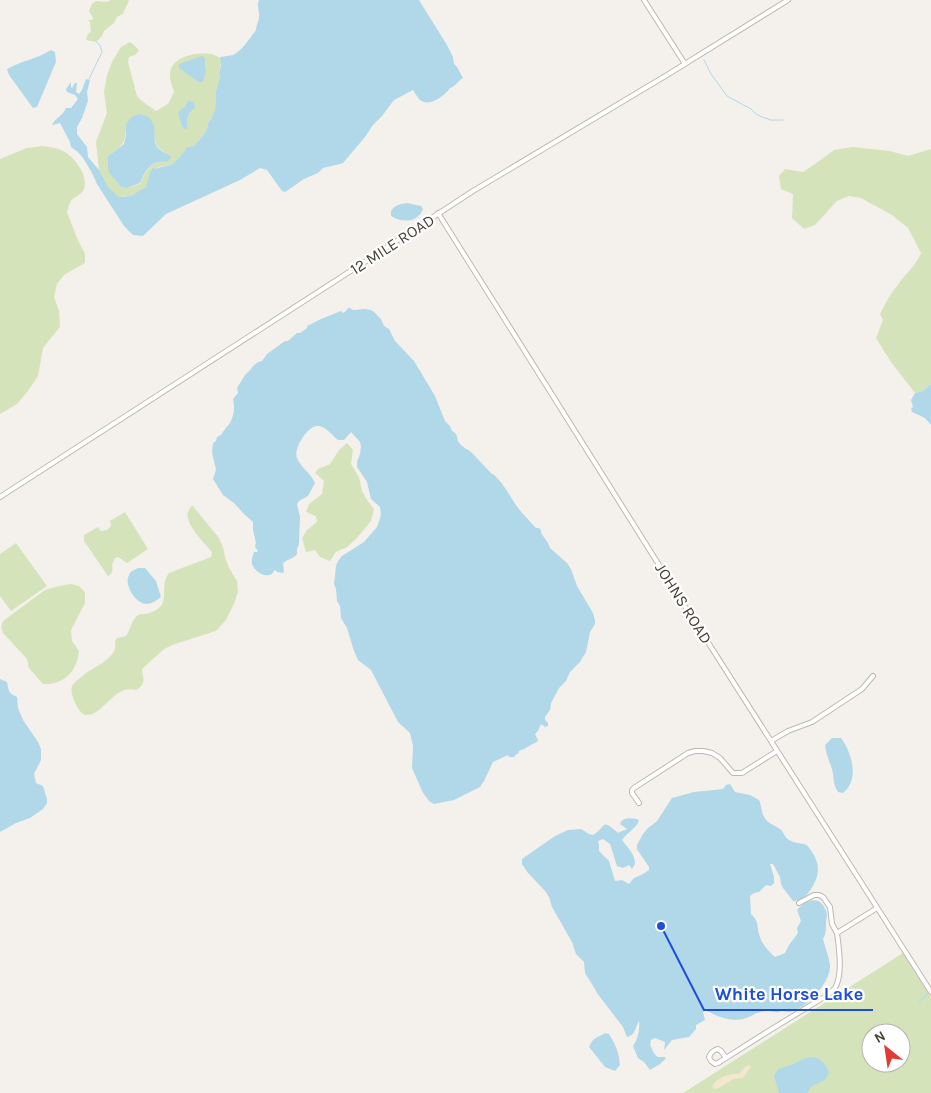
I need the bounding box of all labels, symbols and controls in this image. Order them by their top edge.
street label: 12 MILE ROAD [347,210,438,279]
street label: JOHNS ROAD [651,559,716,647]
callout: White Horse Lake [704,977,873,1010]
text: White Horse Lake [715,983,863,1005]
north arrow [861,1023,911,1073]
text: N [871,1027,888,1047]

